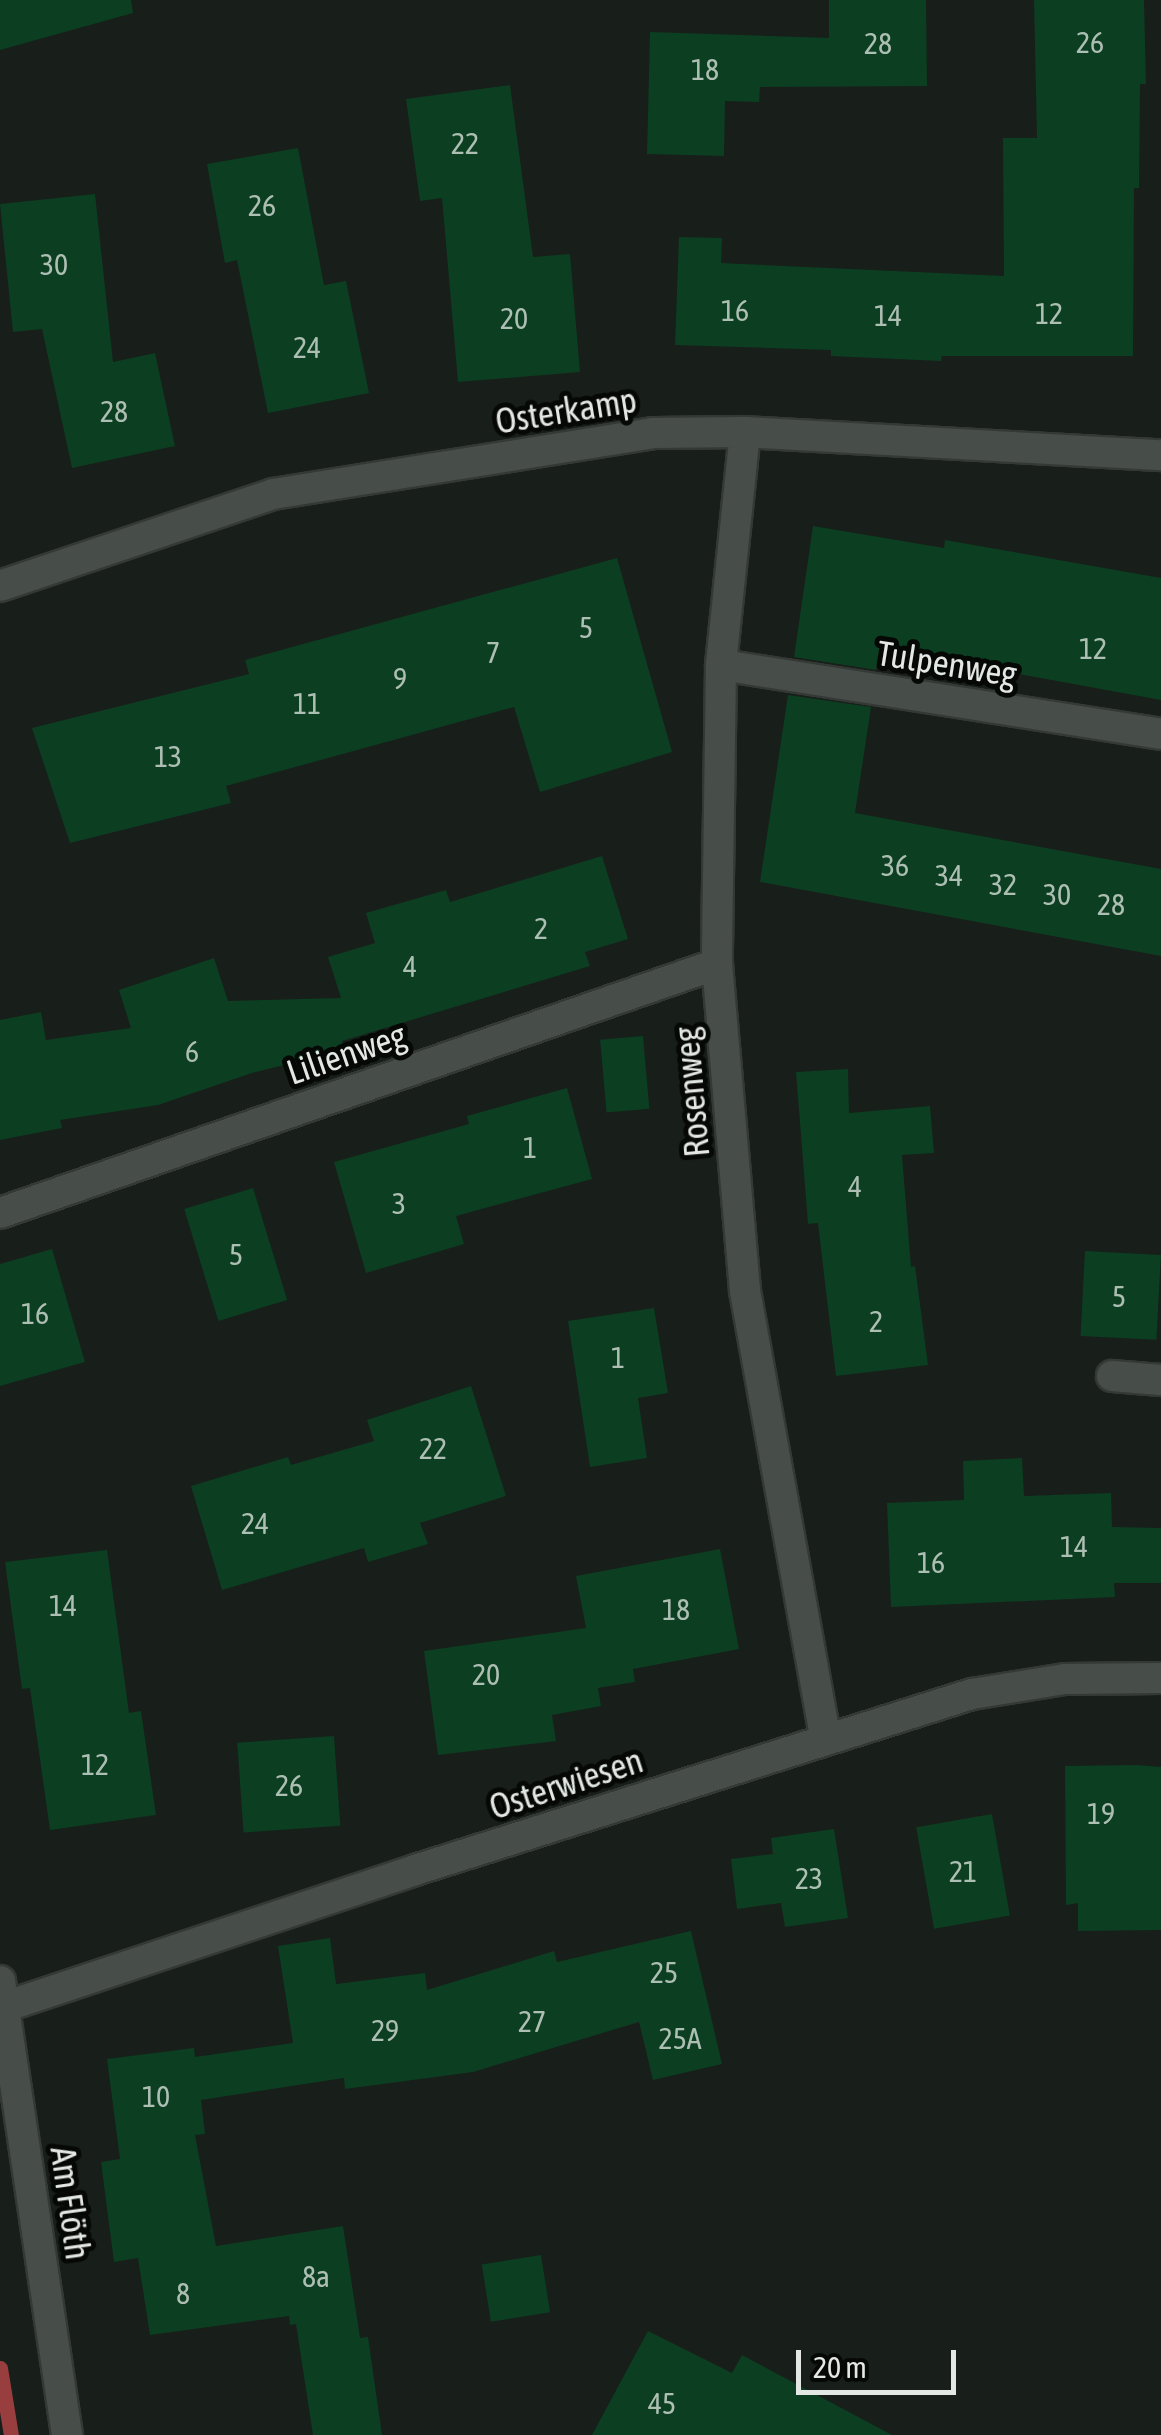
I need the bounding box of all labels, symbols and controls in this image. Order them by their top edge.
house number: 26 [1076,24,1104,60]
house number: 28 [864,25,892,61]
house number: 18 [691,51,719,87]
house number: 22 [451,125,479,161]
house number: 26 [248,187,276,223]
house number: 30 [40,246,68,282]
house number: 16 [721,292,749,328]
house number: 12 [1035,295,1063,331]
house number: 14 [874,297,902,333]
house number: 20 [500,300,528,336]
house number: 24 [293,329,321,365]
street label: Osterkamp [492,378,640,442]
house number: 28 [100,393,128,429]
house number: 5 [579,609,593,645]
house number: 12 [1079,630,1107,666]
street label: Tulpenweg [874,631,1020,695]
house number: 7 [486,634,500,670]
house number: 9 [393,660,407,696]
house number: 11 [293,685,321,721]
house number: 13 [154,738,182,774]
house number: 36 [881,847,909,883]
house number: 34 [935,857,963,893]
house number: 32 [989,866,1017,902]
house number: 30 [1043,876,1071,912]
house number: 28 [1097,886,1125,922]
house number: 2 [534,910,548,946]
house number: 4 [403,948,417,984]
street label: Lilienweg [281,1013,411,1093]
street label: Rosenweg [664,1025,718,1159]
house number: 6 [185,1033,199,1069]
house number: 1 [523,1129,537,1165]
house number: 4 [848,1168,862,1204]
house number: 3 [392,1185,406,1221]
house number: 5 [229,1236,243,1272]
house number: 5 [1112,1278,1126,1314]
house number: 16 [21,1295,49,1331]
house number: 2 [869,1303,883,1339]
house number: 1 [611,1339,625,1375]
house number: 22 [419,1430,447,1466]
house number: 24 [241,1505,269,1541]
house number: 14 [1060,1528,1088,1564]
house number: 16 [917,1544,945,1580]
house number: 14 [49,1587,77,1623]
house number: 18 [662,1591,690,1627]
house number: 20 [472,1656,500,1692]
street label: Osterwiesen [484,1738,648,1828]
house number: 12 [81,1746,109,1782]
house number: 26 [275,1767,303,1803]
house number: 19 [1087,1795,1115,1831]
house number: 21 [949,1853,977,1889]
house number: 23 [795,1860,823,1896]
house number: 25 [650,1954,678,1990]
house number: 27 [518,2003,546,2039]
house number: 29 [371,2012,399,2048]
house number: 25A [659,2020,701,2056]
house number: 10 [142,2078,170,2114]
street label: Am Flöth [42,2144,100,2262]
house number: 8a [302,2258,330,2294]
house number: 8 [176,2275,190,2311]
scale bar [801,2330,961,2392]
text: 20 m [813,2350,867,2384]
house number: 45 [648,2385,676,2421]

